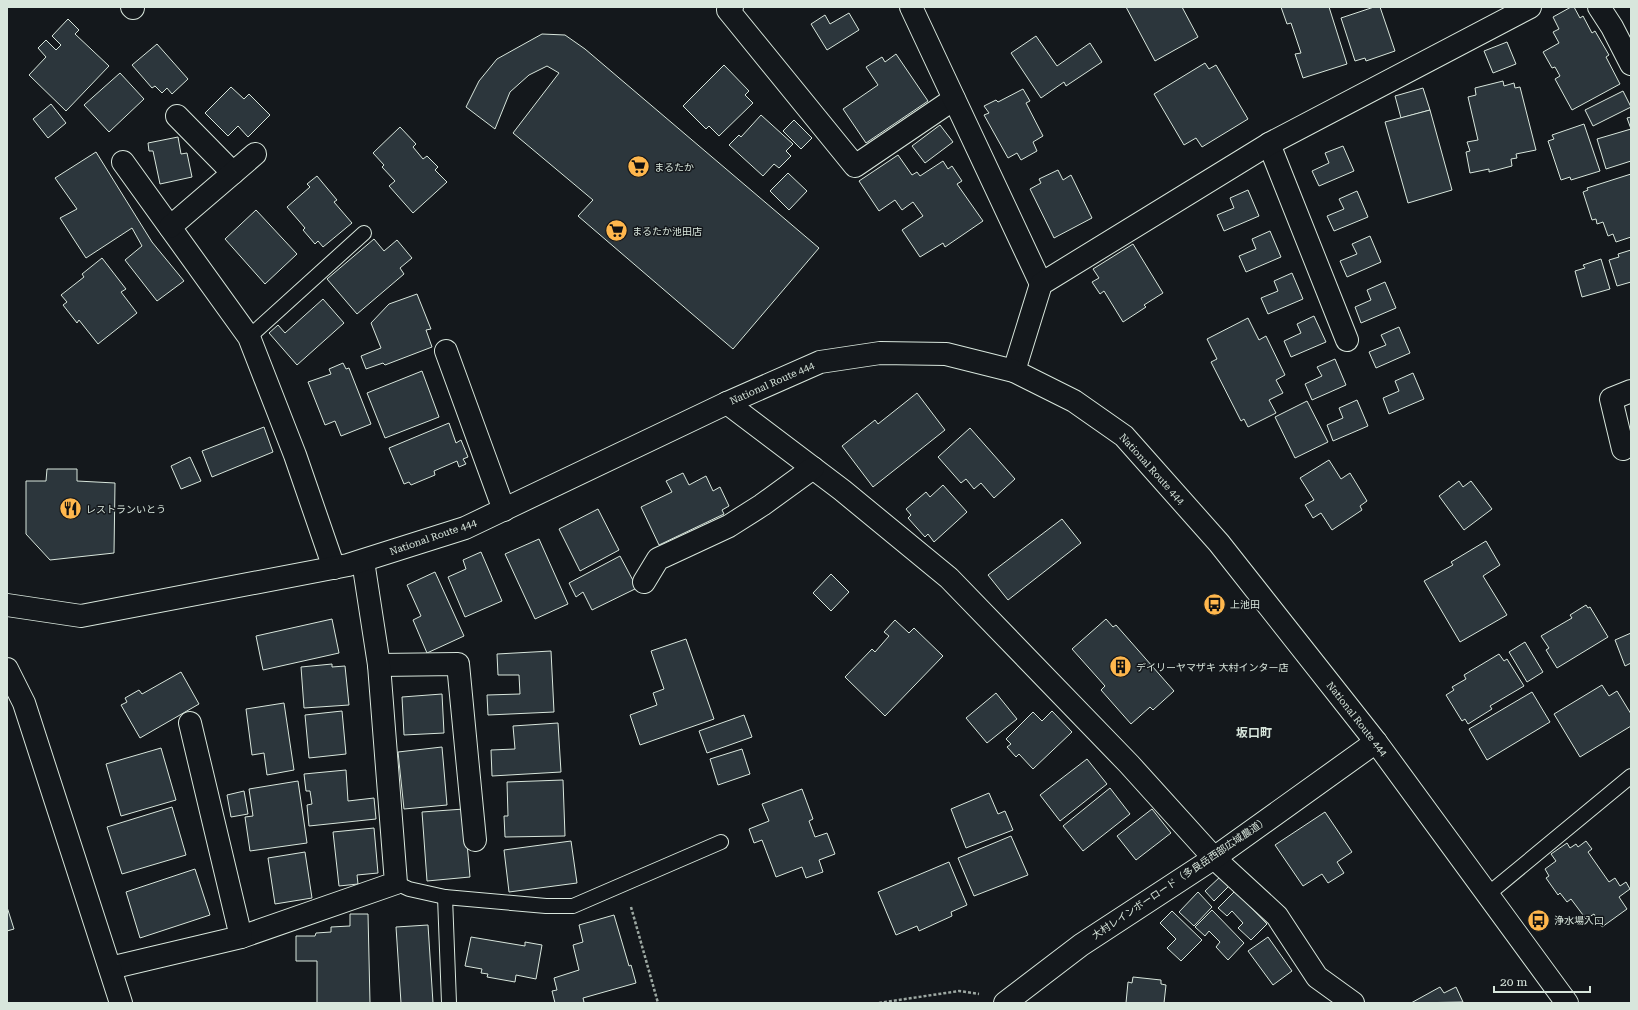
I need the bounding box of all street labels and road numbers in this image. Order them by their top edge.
street label: National Route 444 [728,359,816,407]
street label: National Route 444 [1117,431,1187,507]
street label: National Route 444 [388,517,478,557]
street label: National Route 444 [1325,680,1390,759]
street label: 大村レインボーロード（多良岳西部広域農道） [1090,815,1270,941]

